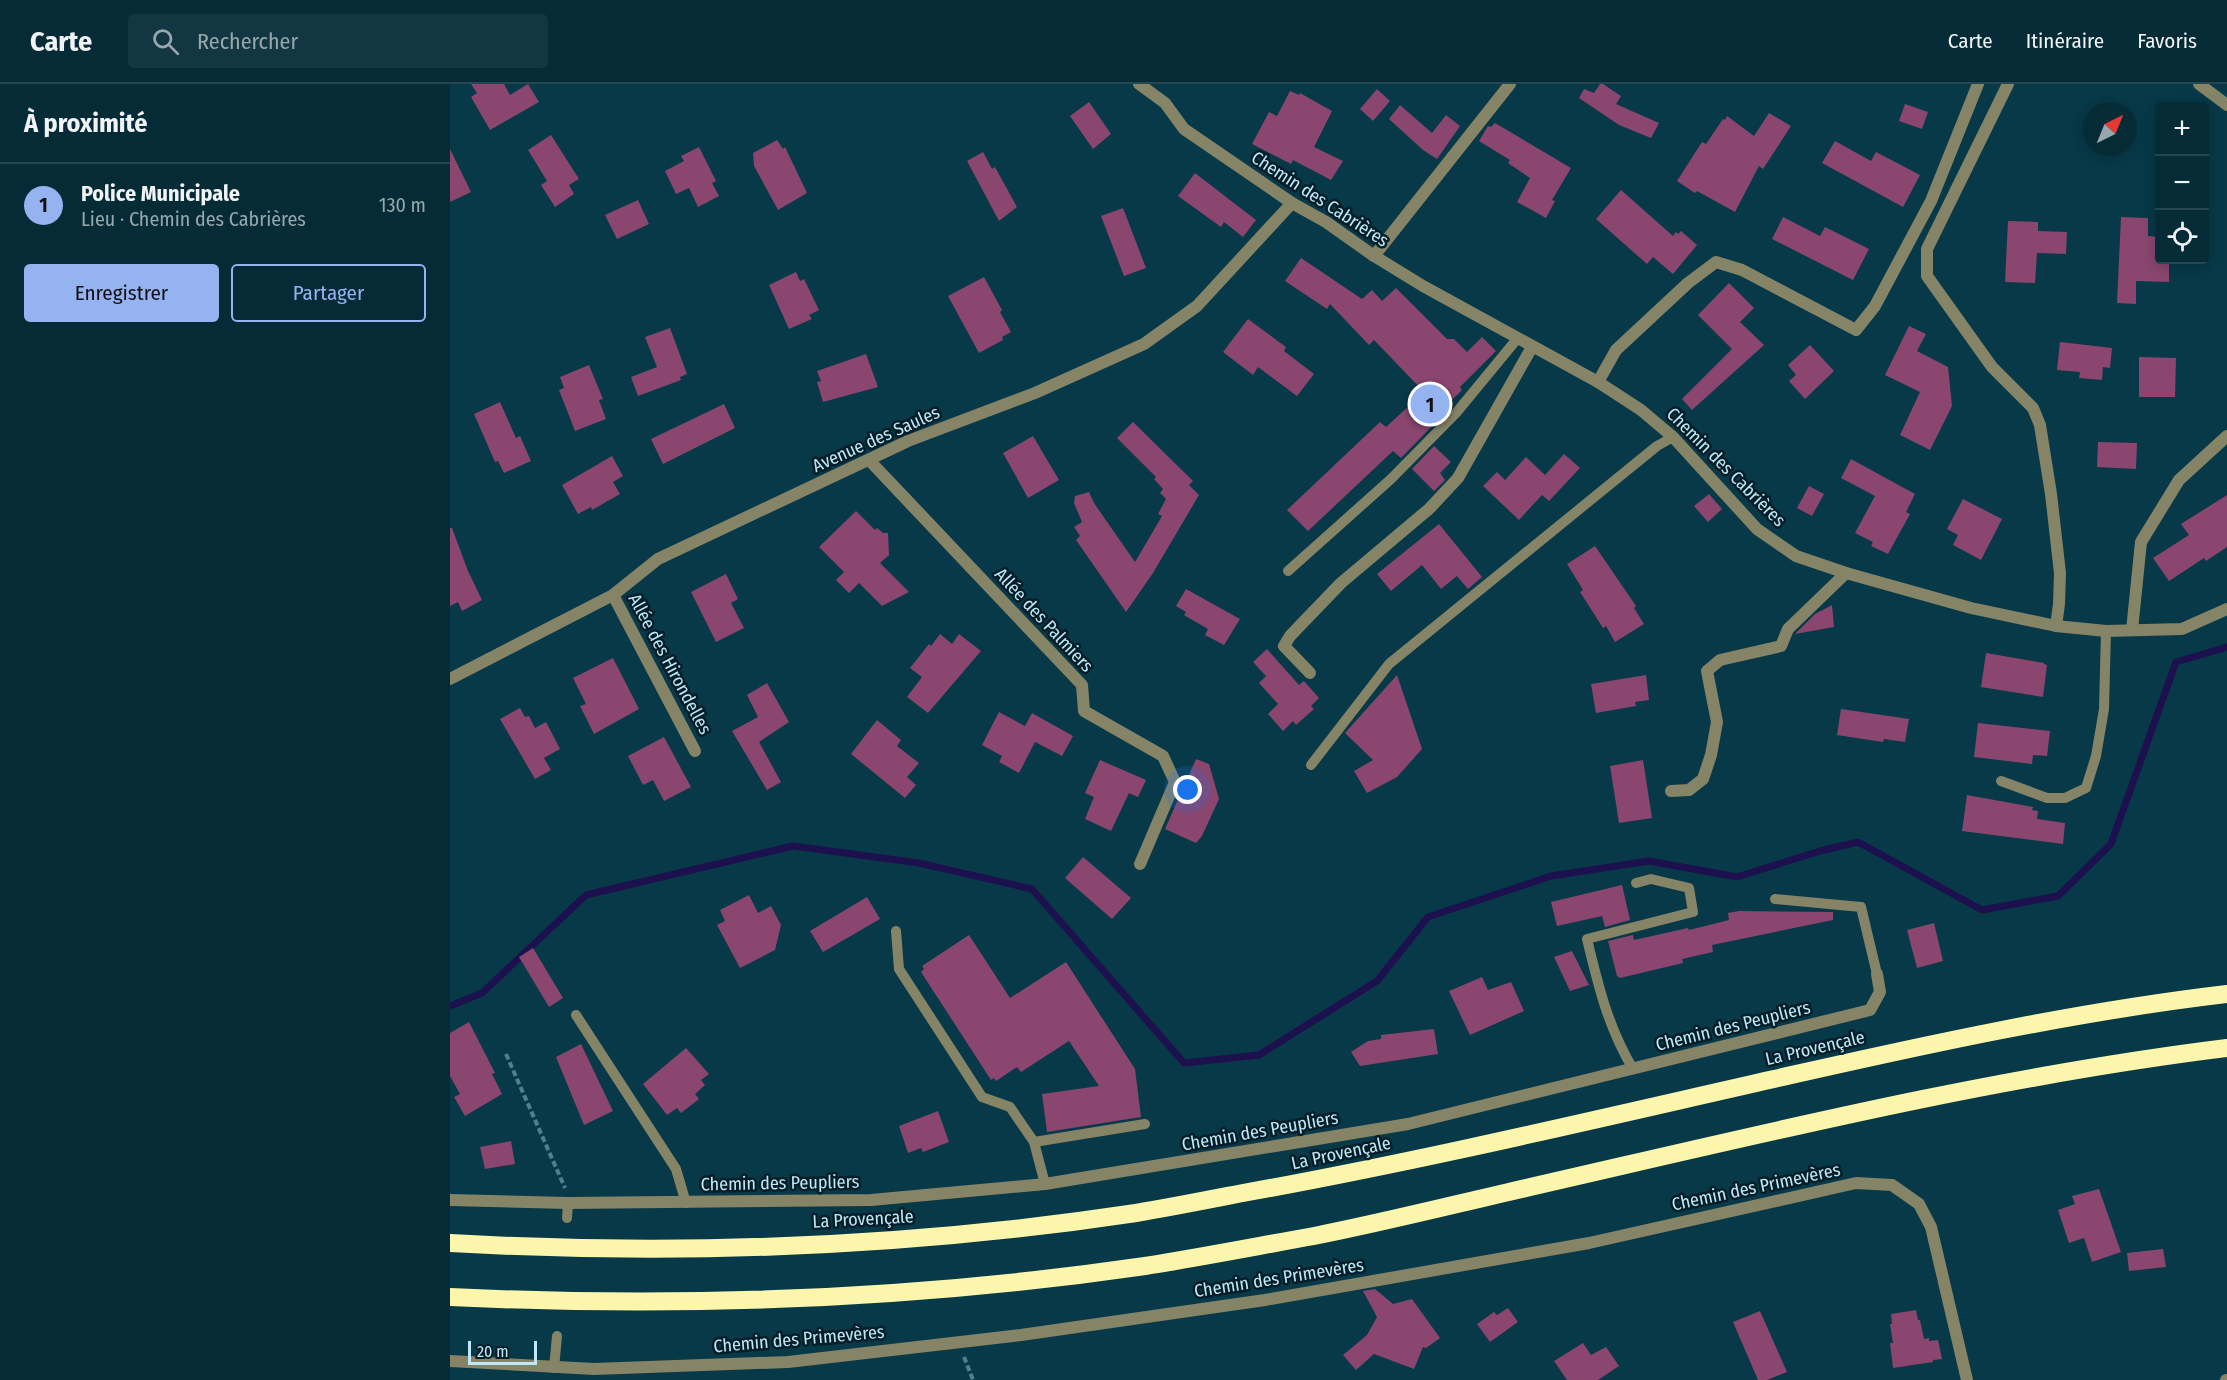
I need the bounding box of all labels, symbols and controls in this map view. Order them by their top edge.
search box [128,14,548,68]
text: Carte [30,25,92,58]
icon: search [149,25,182,58]
text: Rechercher [197,28,298,55]
text: Carte [1948,28,1993,54]
text: Itinéraire [2026,28,2104,54]
text: Favoris [2137,28,2197,54]
north arrow [2083,102,2137,156]
map controls [2155,102,2209,264]
button: + [2155,102,2209,156]
text: À proximité [24,108,147,139]
street label: Chemin des Cabrières [1247,146,1393,252]
button: − [2155,156,2209,210]
text: Police Municipale [81,180,240,207]
text: 1 [39,193,48,217]
text: 130 m [379,193,426,217]
text: Lieu · Chemin des Cabrières [81,207,306,231]
button: locate [2155,210,2209,264]
button: Enregistrer [24,264,219,322]
button: Partager [231,264,426,322]
pin: 1 [1410,382,1450,426]
street label: Avenue des Saules [809,401,943,477]
street label: Chemin des Cabrières [1662,403,1790,531]
street label: Allée des Palmiers [990,563,1098,677]
street label: Allée des Hirondelles [624,590,716,738]
your location [1173,775,1202,804]
street label: Chemin des Peupliers [1653,996,1813,1056]
street label: La Provençale [1763,1026,1867,1070]
street label: Chemin des Peupliers [1180,1106,1340,1156]
street label: La Provençale [1289,1132,1393,1174]
street label: Chemin des Primevères [1670,1158,1843,1216]
street label: Chemin des Peupliers [701,1171,860,1195]
street label: La Provençale [812,1205,914,1233]
street label: Chemin des Primevères [1193,1254,1366,1302]
street label: Chemin des Primevères [713,1321,886,1357]
scale bar [468,1338,537,1366]
text: 20 m [477,1342,508,1361]

